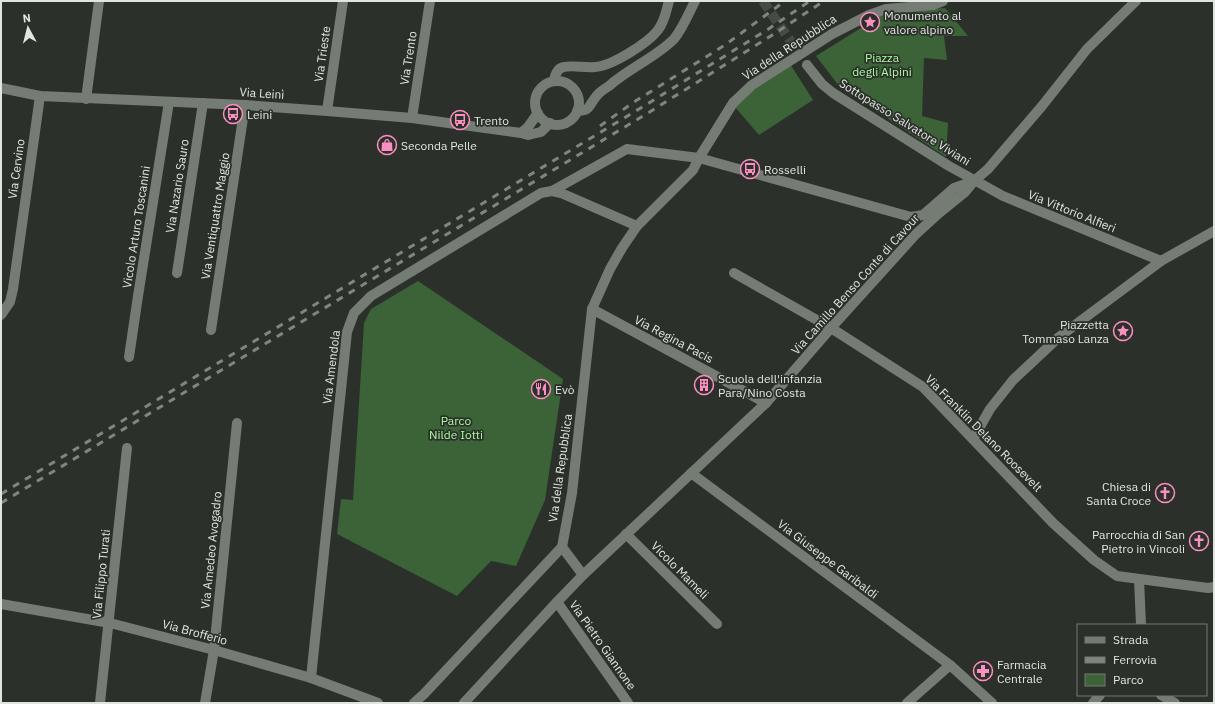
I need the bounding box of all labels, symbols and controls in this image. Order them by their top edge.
north arrow [8,8,48,48]
place label: Monumento al valore alpino [884,8,961,37]
text: N [22,11,32,26]
street label: Via della Repubblica [739,11,839,83]
place icon: Monumento al valore alpino [859,11,881,33]
street label: Via Trieste [311,25,333,83]
street label: Via Trento [396,30,420,86]
park label: Piazza degli Alpini [852,50,912,79]
street label: Sottopasso Salvatore Viviani [837,75,973,169]
street label: Via Leinì [239,84,285,102]
bus stop icon: Leini [222,103,244,125]
place label: Leini [247,107,272,122]
bus stop icon: Trento [449,109,471,131]
place label: Trento [474,113,509,128]
shop icon: Seconda Pelle [376,134,398,156]
street label: Via Cervino [4,138,28,200]
street label: Via Nazario Sauro [162,138,192,234]
place label: Seconda Pelle [401,138,477,153]
street label: Via Ventiquattro Maggio [198,151,232,280]
bus stop icon: Rosselli [739,158,761,180]
place label: Rosselli [764,162,806,177]
street label: Vicolo Arturo Toscanini [119,165,153,289]
street label: Via Vittorio Alfieri [1026,187,1118,235]
street label: Via Camillo Benso Conte di Cavour [788,210,923,358]
street label: Via Regina Pacis [632,312,716,366]
place label: Piazzetta Tommaso Lanza [1022,317,1110,346]
place icon: Piazzetta Tommaso Lanza [1112,320,1134,342]
street label: Via Amendola [319,329,343,405]
place label: Scuola dell'infanzia Para/Nino Costa [718,371,822,400]
street label: Via Franklin Delano Roosevelt [922,371,1046,495]
building icon: Scuola dell'infanzia Para/Nino Costa [693,374,715,396]
restaurant icon: Evò [530,378,552,400]
place label: Evò [555,382,575,397]
street label: Via della Repubblica [545,412,575,523]
park label: Parco Nilde Iotti [429,413,483,442]
place label: Chiesa di Santa Croce [1086,479,1151,508]
church icon: Chiesa di Santa Croce [1154,482,1176,504]
street label: Via Amedeo Avogadro [197,490,225,610]
street label: Via Giuseppe Garibaldi [775,516,881,602]
place label: Parrocchia di San Pietro in Vincoli [1092,527,1185,556]
street label: Via Filippo Turati [89,528,113,620]
church icon: Parrocchia di San Pietro in Vincoli [1188,530,1210,552]
street label: Vicolo Mameli [648,538,712,602]
street label: Via Pietro Giannone [566,597,640,693]
street label: Via Brofferio [161,616,229,648]
legend [1077,624,1207,696]
text: Strada [1113,632,1149,647]
text: Ferrovia [1113,652,1157,667]
place label: Farmacia Centrale [997,657,1047,686]
pharmacy icon: Farmacia Centrale [972,660,994,682]
text: Parco [1113,672,1144,687]

